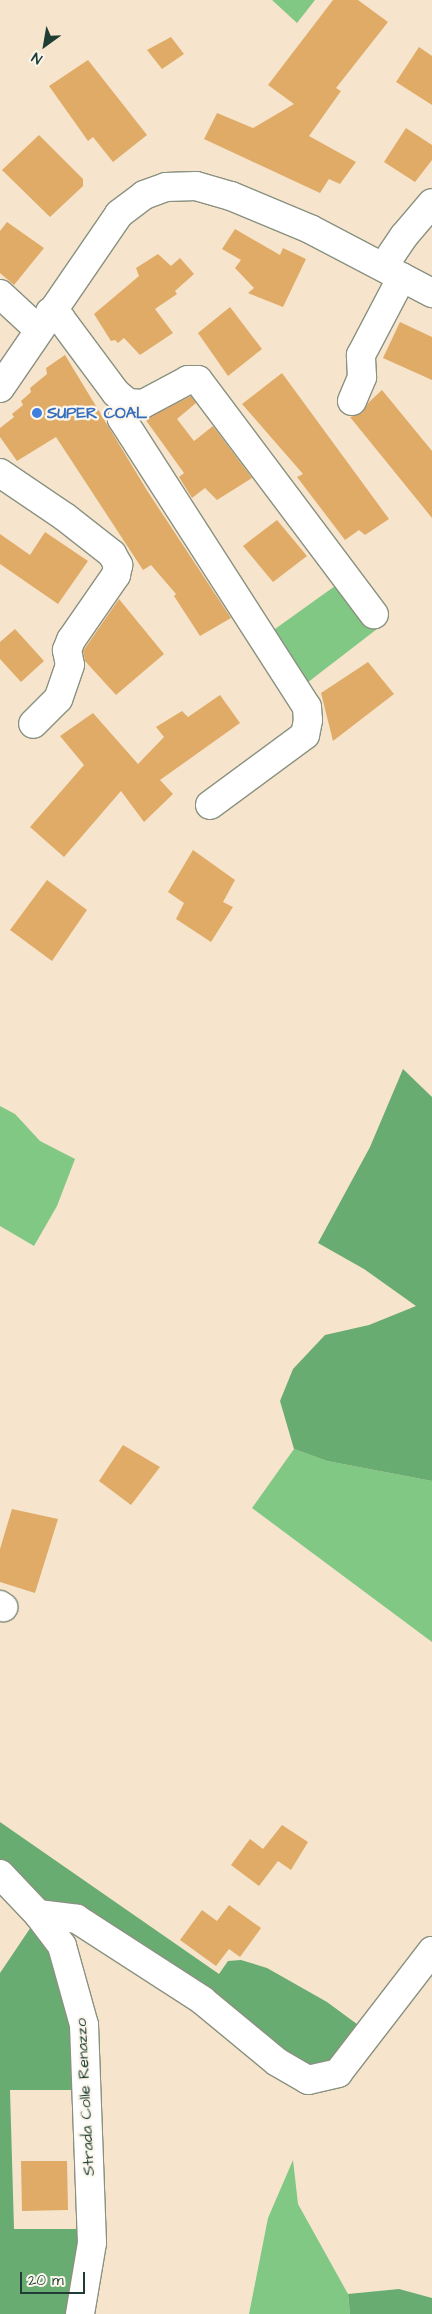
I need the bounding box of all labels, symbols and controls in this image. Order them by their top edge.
north arrow [20,20,70,70]
text: N [28,47,46,69]
place label: SUPER COAL [47,403,147,423]
marker: SUPER COAL [31,407,43,419]
street label: Strada Colle Renazzo [71,2018,99,2176]
scale bar [22,2262,88,2294]
text: 20 m [28,2270,64,2291]

